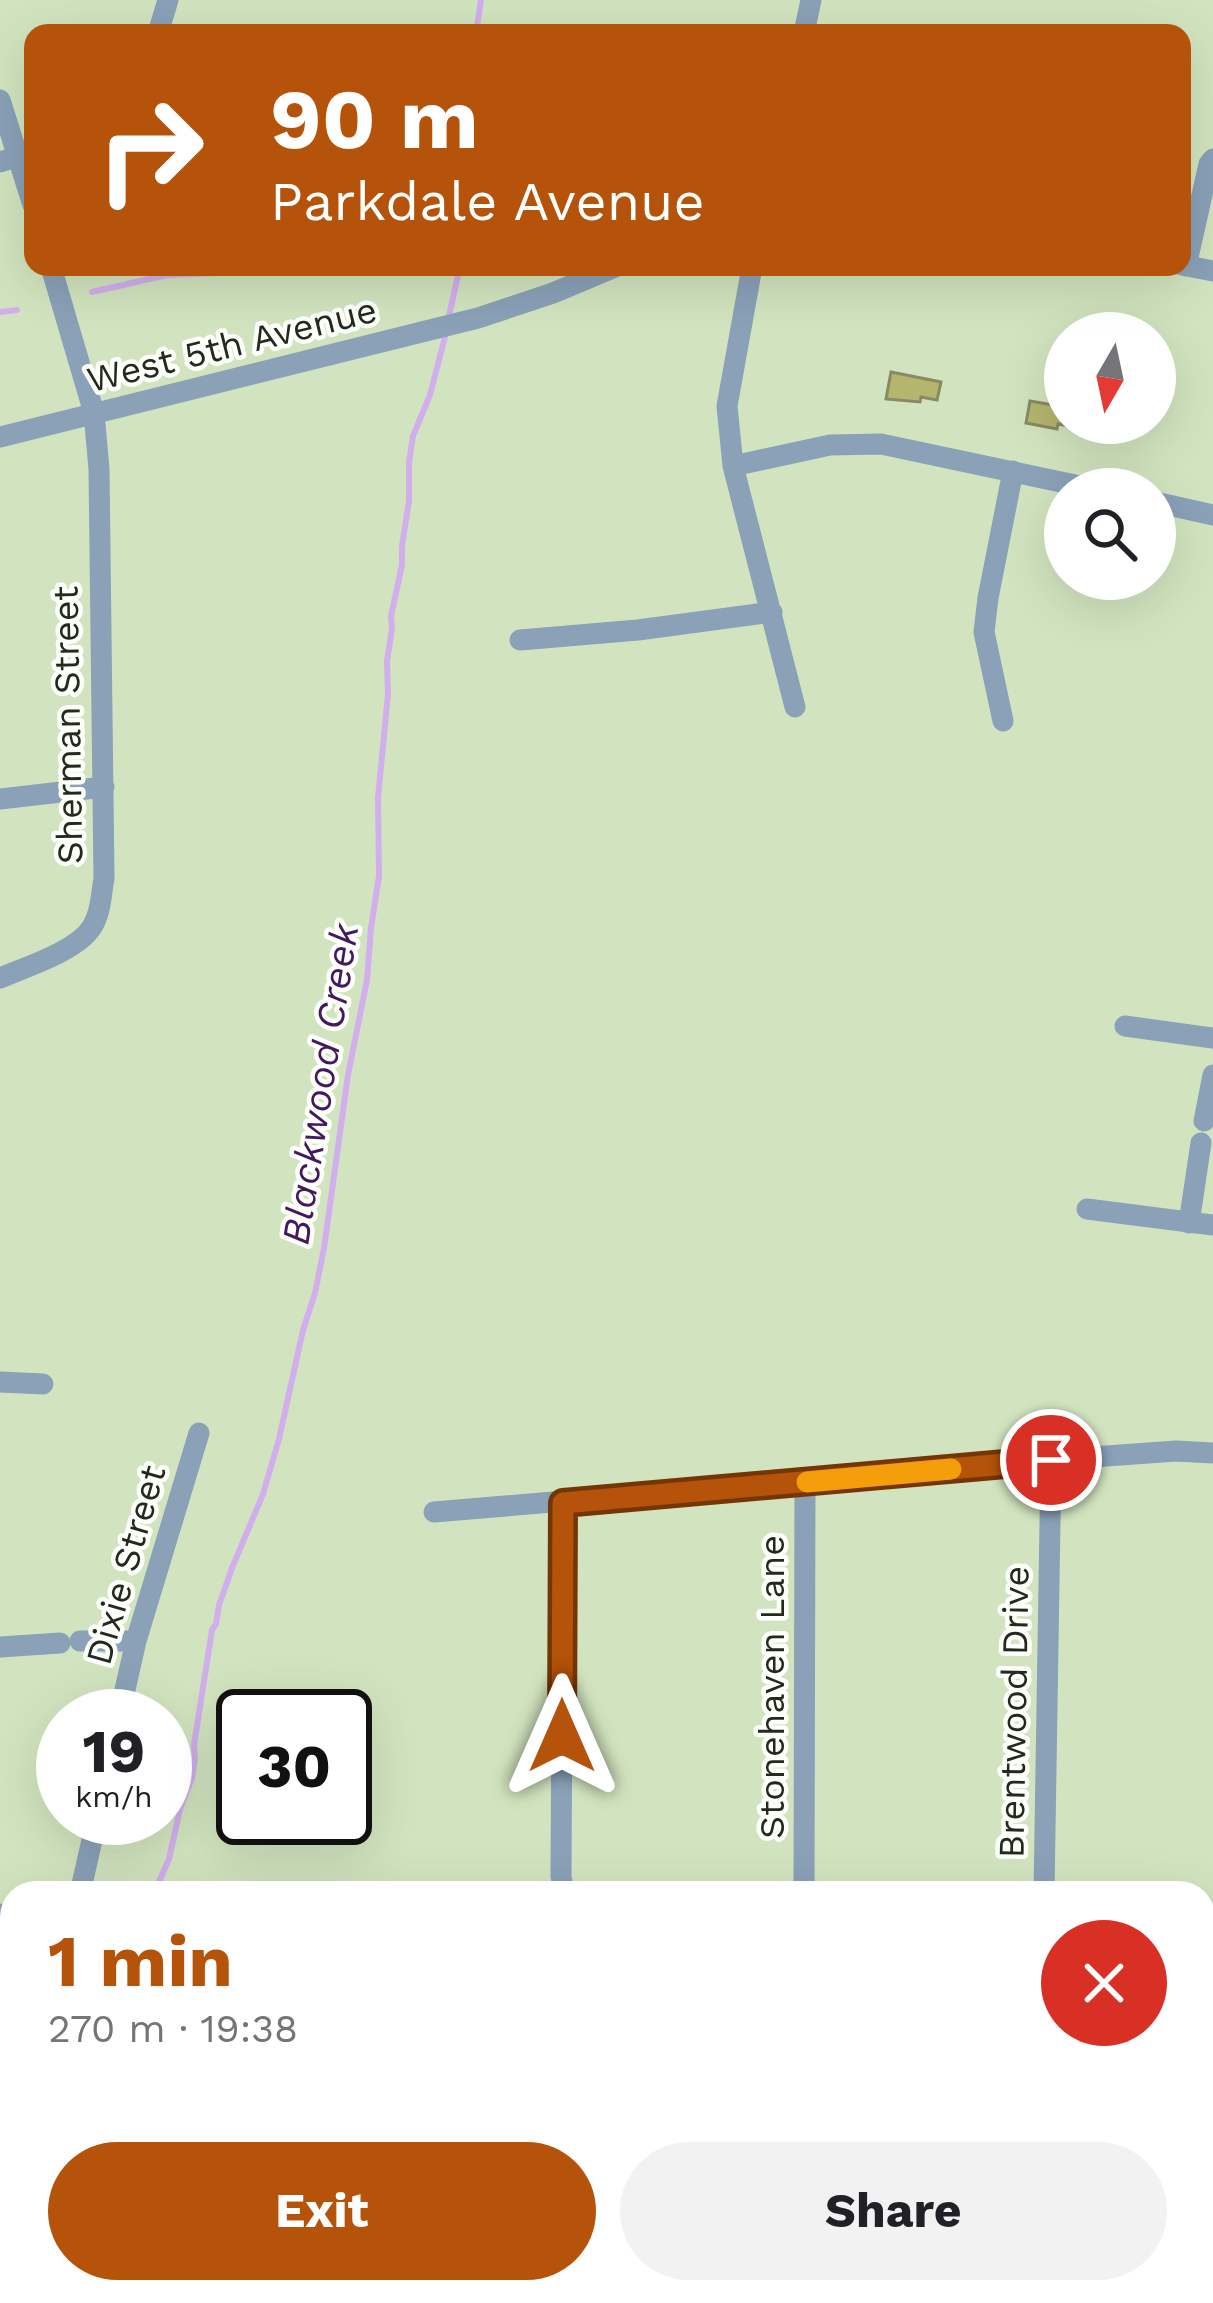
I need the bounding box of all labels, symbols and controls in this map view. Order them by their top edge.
text: 90 m [270,70,479,168]
icon: right [72,72,228,228]
text: Parkdale Avenue [270,170,705,233]
street label: West 5th Avenue [83,289,381,401]
north arrow [1044,312,1176,444]
map controls [1044,312,1176,600]
button: search [1044,468,1176,600]
street label: Sherman Street [45,585,91,865]
water label: Blackwood Creek [272,919,368,1248]
pin [1000,1409,1102,1511]
icon: arrive [1018,1427,1084,1493]
street label: Dixie Street [77,1460,175,1670]
street label: Stonehaven Lane [751,1535,793,1839]
street label: Brentwood Drive [990,1565,1038,1859]
position arrow [499,1673,625,1799]
speed limit sign: 30 [216,1689,372,1845]
text: 19 [83,1716,145,1787]
text: km/h [75,1779,153,1814]
text: 1 min [48,1919,233,2003]
button: close [1041,1920,1167,2046]
text: 270 m · 19:38 [48,2006,298,2051]
button: Exit [48,2142,596,2280]
button: Share [620,2142,1167,2280]

